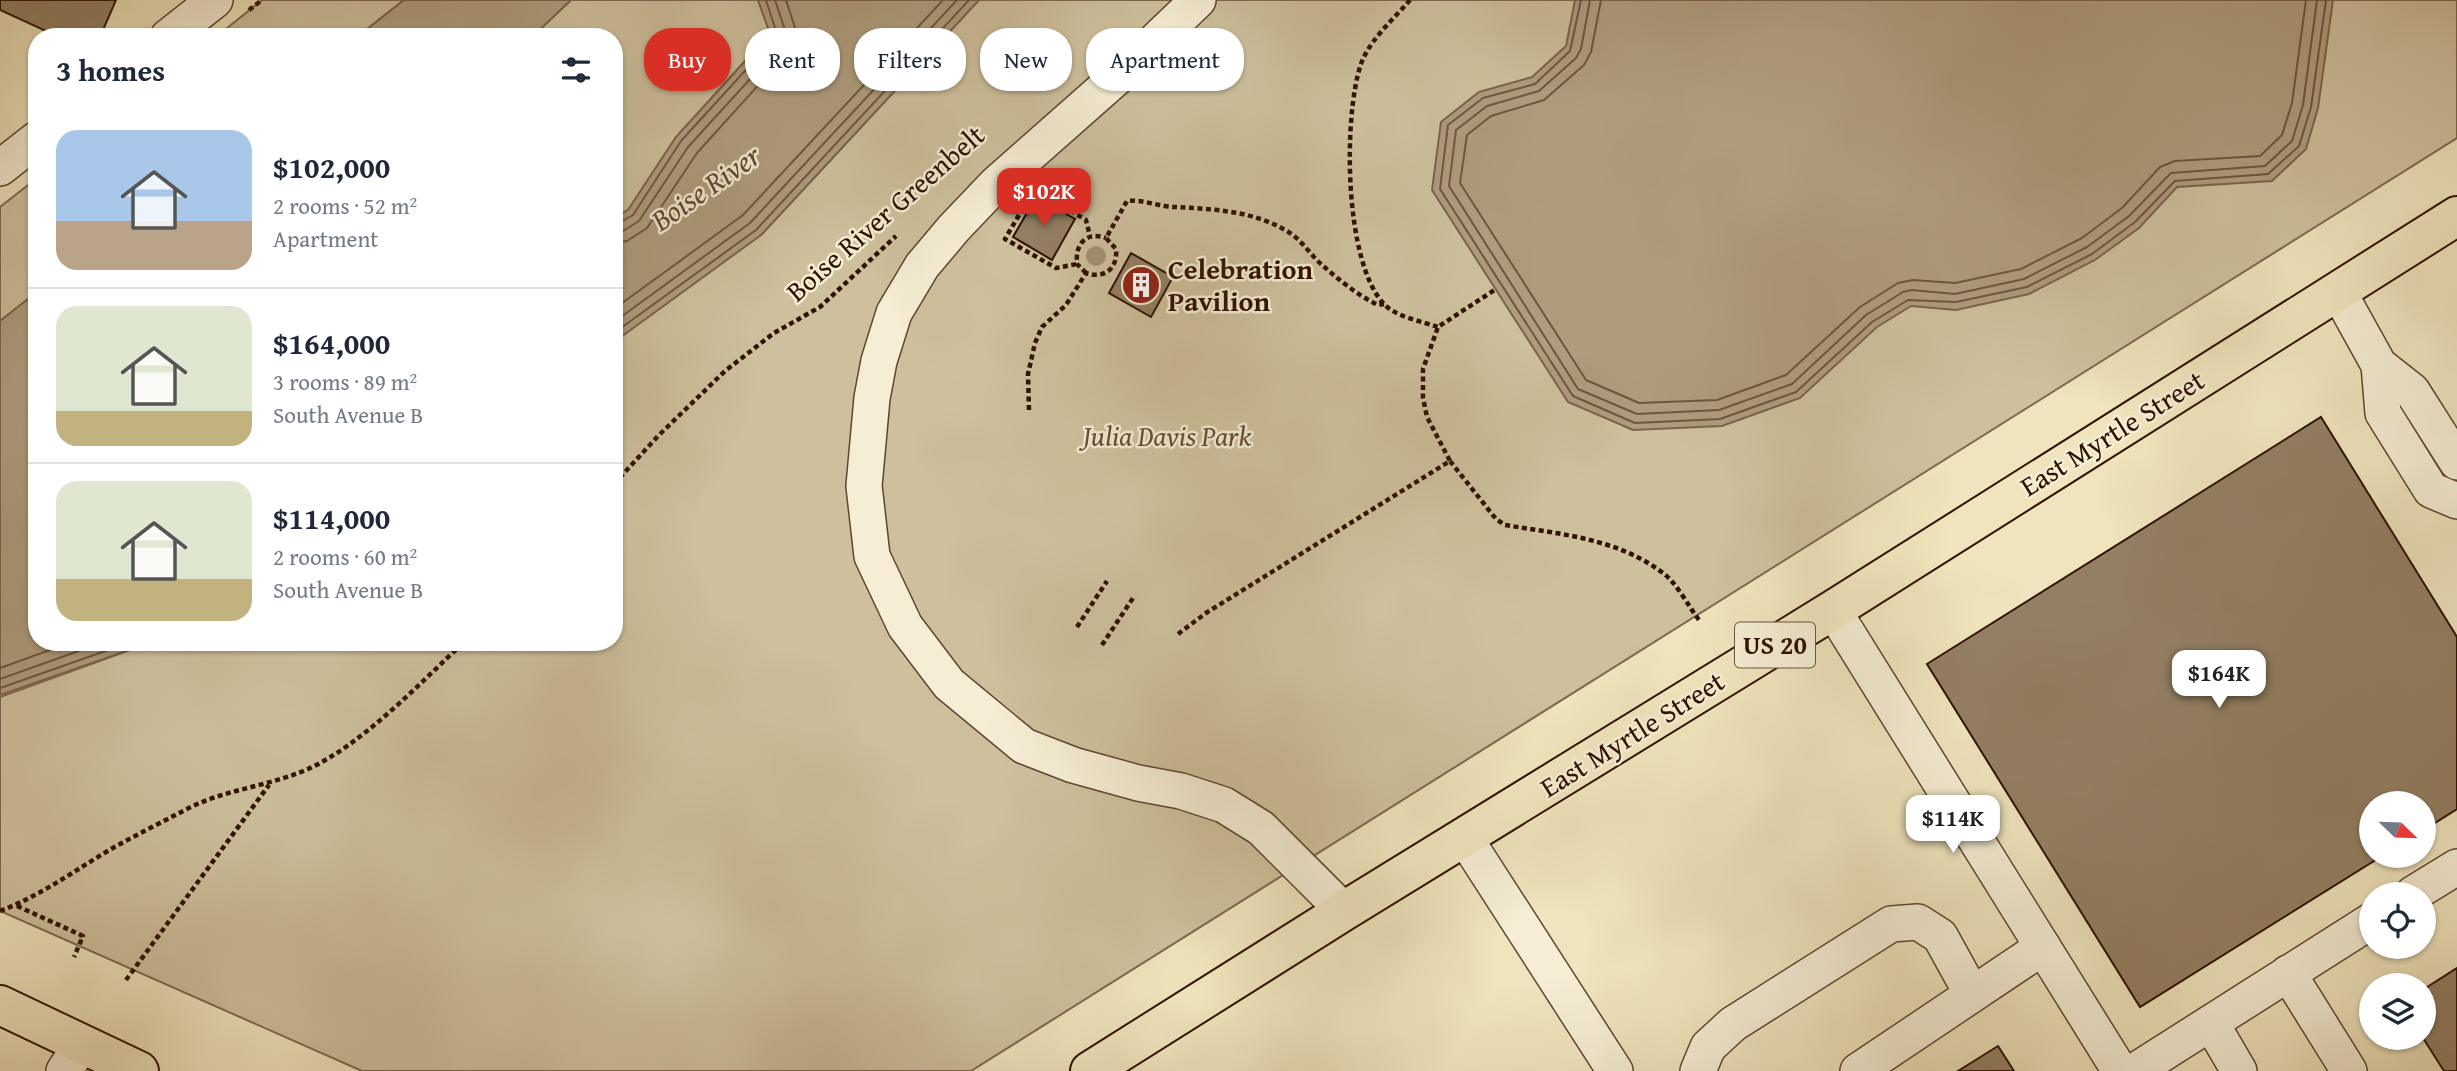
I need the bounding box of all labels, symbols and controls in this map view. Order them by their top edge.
chip: Buy [644,28,731,91]
chip: Rent [745,28,840,91]
chip: Filters [854,28,966,91]
chip: New [980,28,1072,91]
chip: Apartment [1086,28,1244,91]
text: 3 homes [56,48,165,92]
icon: filters [557,51,595,89]
street label: Boise River Greenbelt [776,115,993,311]
water label: Boise River [641,133,770,242]
text: $102,000 [273,145,390,189]
icon: home [112,158,196,242]
pin: $102K [995,168,1093,228]
text: $102K [1013,174,1075,207]
text: 2 rooms · 52 m² [273,189,417,222]
text: Apartment [273,222,378,255]
place label: Celebration Pavilion [1168,248,1313,321]
building icon: Celebration Pavilion [1120,264,1162,306]
text: $164,000 [273,321,390,365]
icon: home [112,334,196,418]
street label: East Myrtle Street [2011,359,2212,506]
text: 3 rooms · 89 m² [273,365,417,398]
text: South Avenue B [273,398,423,431]
park label: Julia Davis Park [1079,415,1252,456]
text: $114,000 [273,496,390,540]
icon: home [112,509,196,593]
text: 2 rooms · 60 m² [273,540,417,573]
text: South Avenue B [273,573,423,606]
road number: US 20 [1735,622,1815,667]
pin: $164K [2170,650,2268,710]
text: $164K [2188,656,2250,689]
street label: East Myrtle Street [1531,660,1732,807]
north arrow [2359,791,2436,868]
map controls [2359,791,2436,1050]
pin: $114K [1904,796,2002,855]
text: $114K [1922,801,1984,834]
button: locate [2359,882,2436,959]
button: layers [2359,973,2436,1050]

